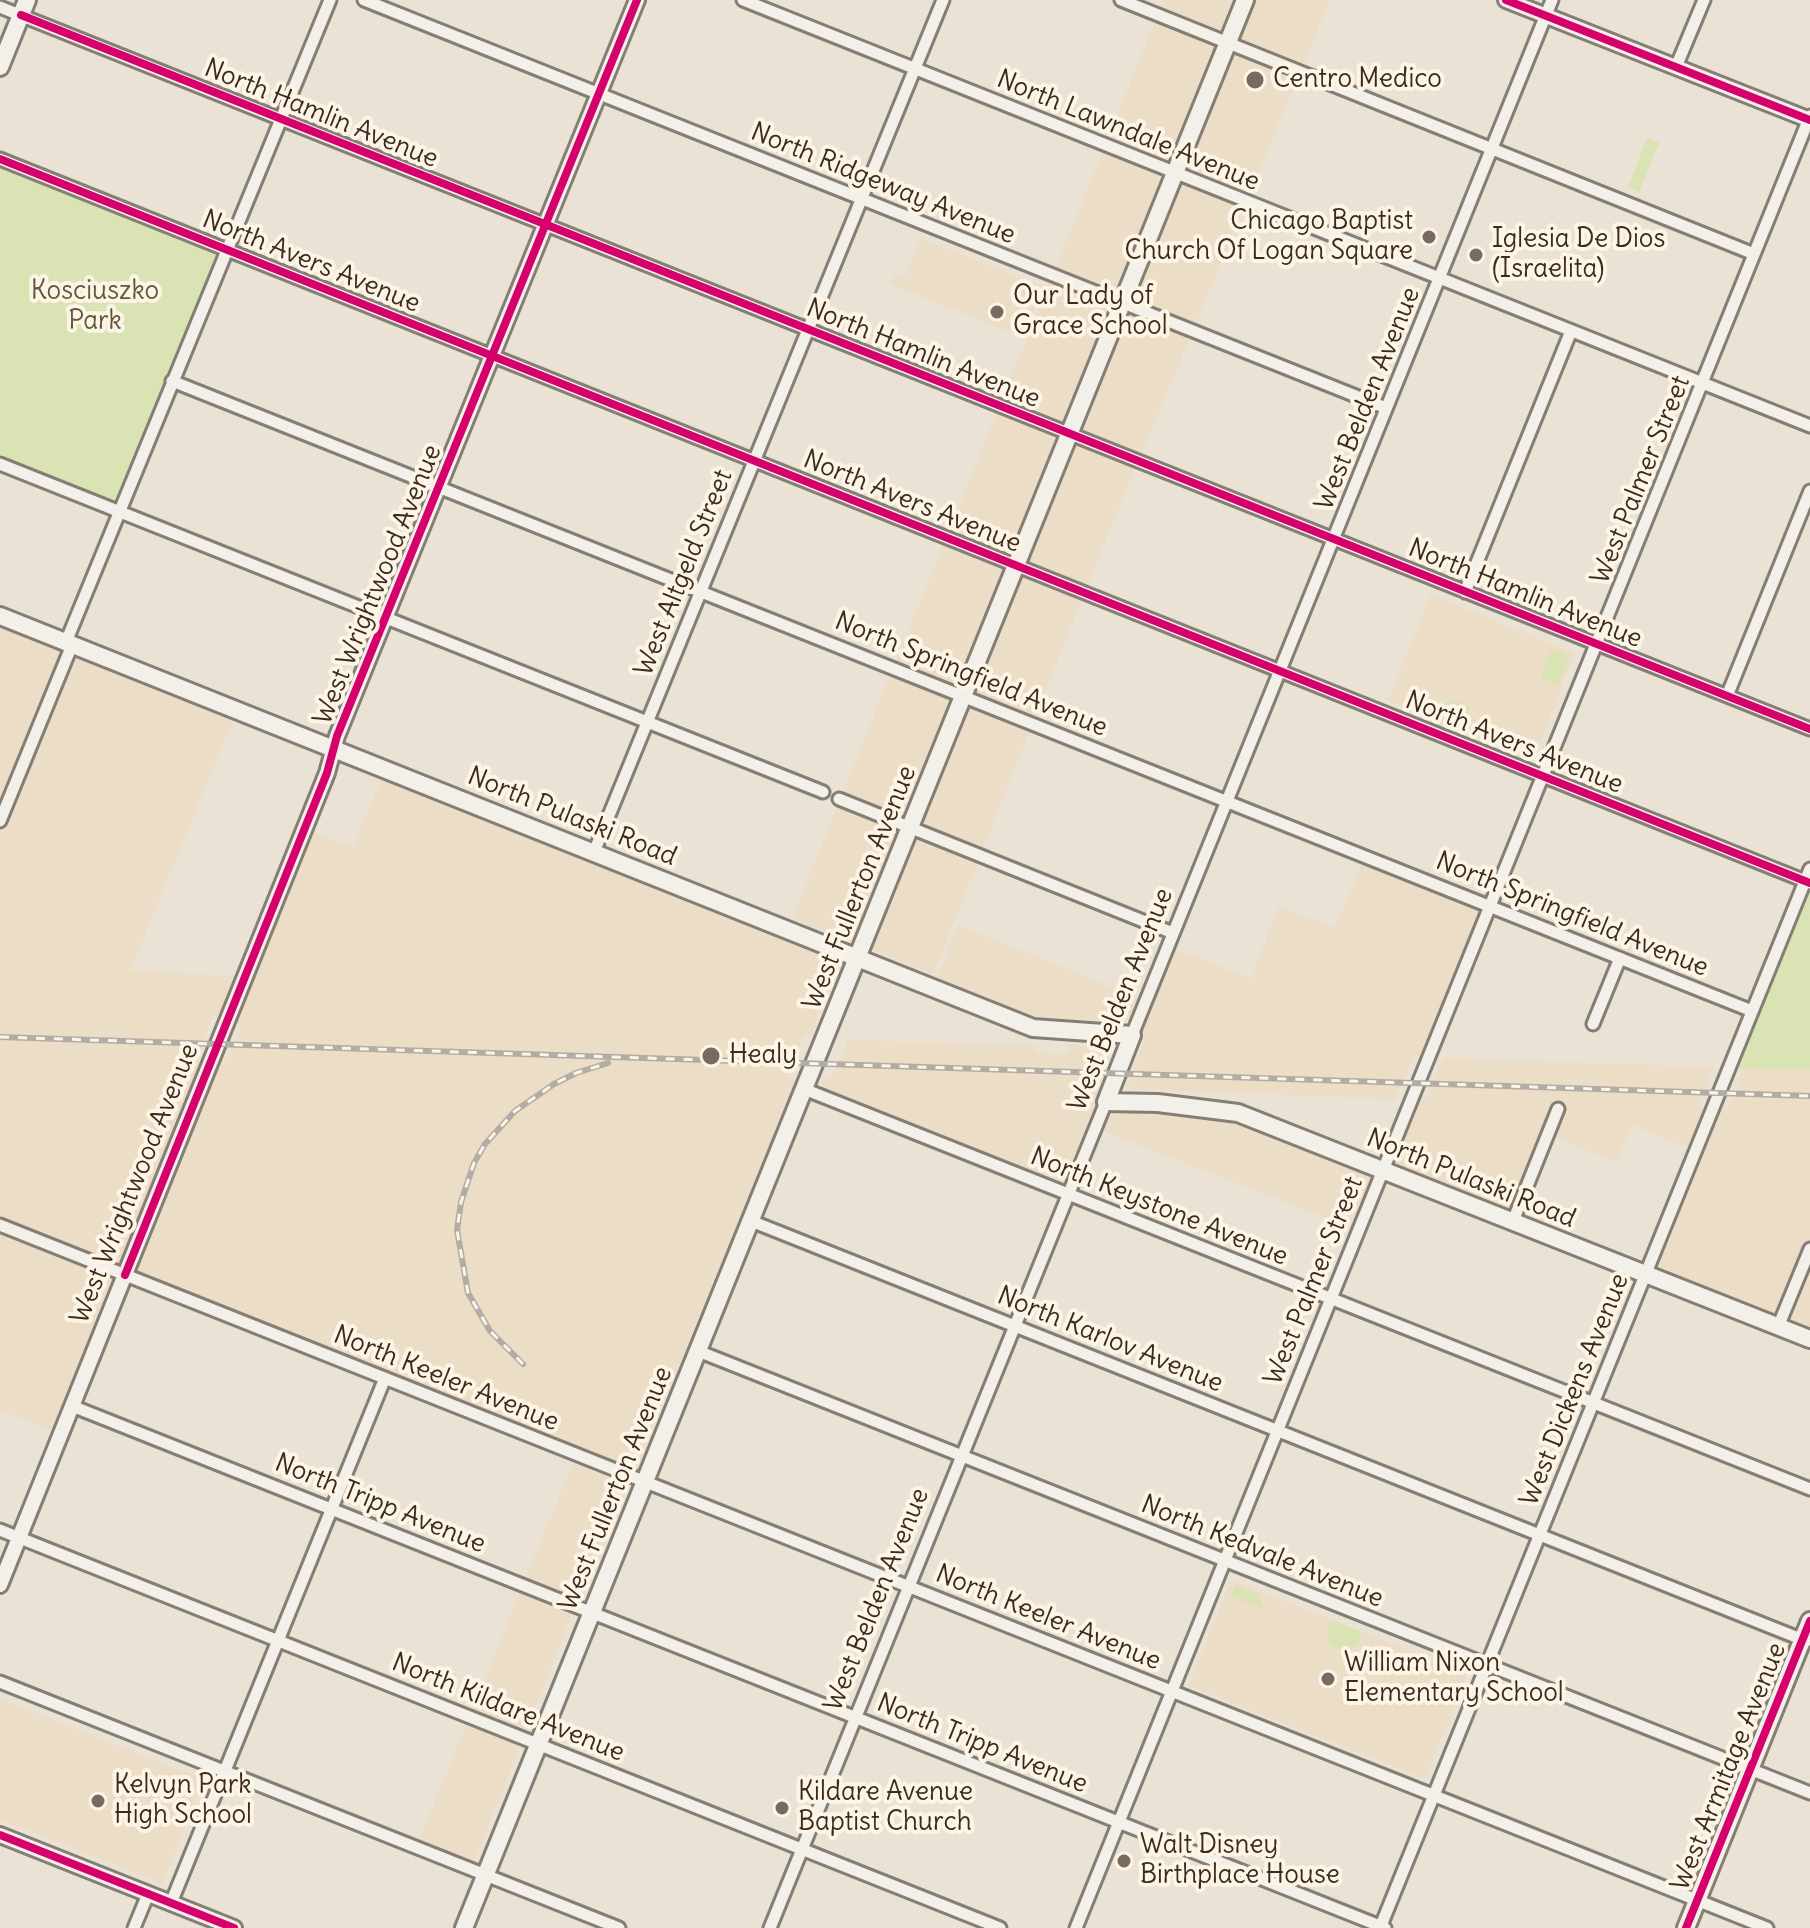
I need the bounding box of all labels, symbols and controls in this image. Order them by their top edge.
street label: North Hamlin Avenue [200,53,442,175]
street label: North Lawndale Avenue [992,64,1264,198]
place label: Centro Medico [1273,64,1442,96]
marker: Centro Medico [1244,69,1266,91]
street label: North Ridgeway Avenue [746,117,1020,251]
street label: North Avers Avenue [198,204,424,320]
place label: Chicago Baptist Church Of Logan Square [1125,206,1413,268]
place label: Iglesia De Dios (Israelita) [1492,224,1665,286]
marker: Chicago Baptist Church Of Logan Square [1420,228,1438,246]
marker: Iglesia De Dios (Israelita) [1467,246,1485,264]
park label: Kosciuszko Park [31,276,159,338]
place label: Our Lady of Grace School [1013,281,1168,342]
street label: West Belden Avenue [1309,283,1427,515]
street label: North Hamlin Avenue [802,293,1044,415]
marker: Our Lady of Grace School [988,303,1006,321]
street label: West Palmer Street [1585,371,1697,589]
street label: West Wrightwood Avenue [307,440,449,730]
street label: North Avers Avenue [799,444,1025,560]
street label: West Altgeld Street [628,465,740,681]
street label: North Hamlin Avenue [1404,533,1646,655]
street label: North Springfield Avenue [830,606,1112,744]
street label: North Avers Avenue [1401,685,1627,801]
street label: North Pulaski Road [463,761,681,873]
street label: West Fullerton Avenue [797,761,923,1015]
street label: North Springfield Avenue [1431,846,1713,984]
street label: West Belden Avenue [1062,884,1180,1116]
street label: West Wrightwood Avenue [64,1039,206,1329]
place label: Healy [729,1040,797,1072]
marker: Healy [700,1045,722,1067]
street label: North Pulaski Road [1362,1123,1580,1235]
street label: North Keystone Avenue [1026,1141,1292,1273]
street label: West Palmer Street [1258,1172,1370,1390]
street label: West Dickens Avenue [1514,1269,1636,1511]
street label: North Karlov Avenue [993,1280,1227,1400]
street label: North Keeler Avenue [329,1320,563,1438]
street label: West Fullerton Avenue [553,1362,679,1616]
street label: North Tripp Avenue [270,1448,490,1560]
street label: West Belden Avenue [818,1484,936,1716]
street label: North Kedvale Avenue [1136,1489,1388,1615]
street label: North Keeler Avenue [931,1559,1165,1677]
street label: West Armitage Avenue [1665,1638,1793,1896]
street label: North Kildare Avenue [387,1647,629,1769]
place label: William Nixon Elementary School [1344,1648,1564,1710]
marker: William Nixon Elementary School [1319,1670,1337,1688]
street label: North Tripp Avenue [872,1688,1092,1800]
place label: Kelvyn Park High School [114,1770,252,1832]
place label: Kildare Avenue Baptist Church [798,1777,973,1838]
marker: Kelvyn Park High School [89,1792,107,1810]
marker: Kildare Avenue Baptist Church [773,1799,791,1817]
place label: Walt Disney Birthplace House [1140,1830,1340,1892]
marker: Walt Disney Birthplace House [1115,1852,1133,1870]

